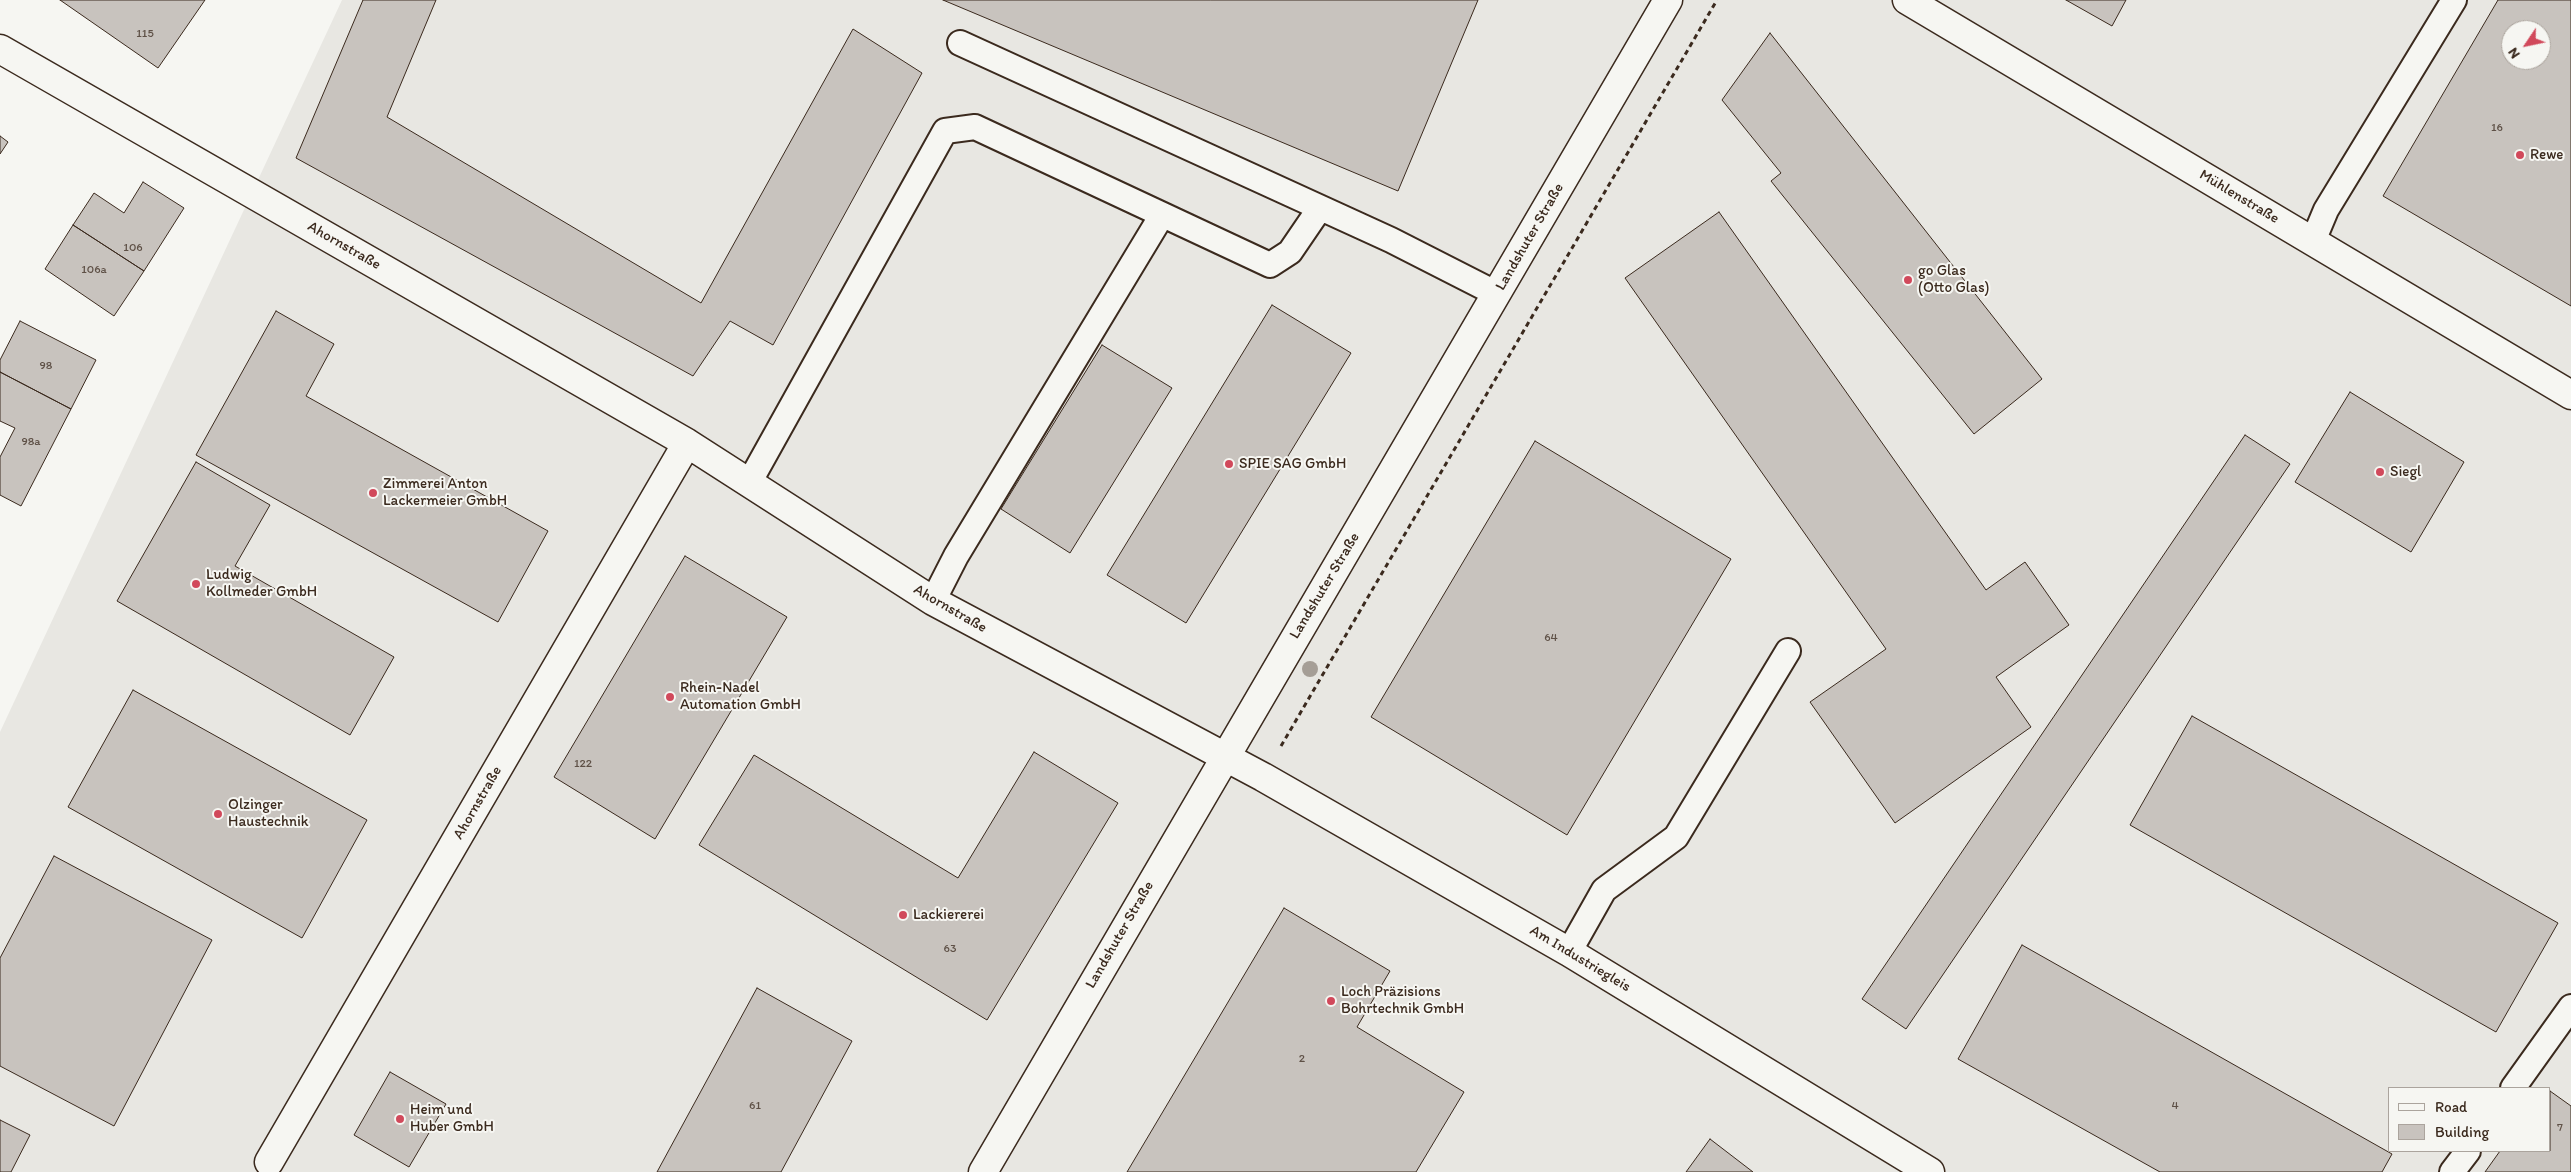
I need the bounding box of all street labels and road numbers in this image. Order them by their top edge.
street label: Mühlenstraße [2196,166,2282,228]
street label: Landshuter Straße [1492,180,1568,294]
street label: Ahornstraße [304,218,384,274]
street label: Landshuter Straße [1286,530,1364,642]
street label: Ahornstraße [910,581,990,637]
street label: Ahornstraße [450,763,506,843]
street label: Landshuter Straße [1082,878,1158,992]
street label: Am Industriegleis [1526,922,1634,996]

